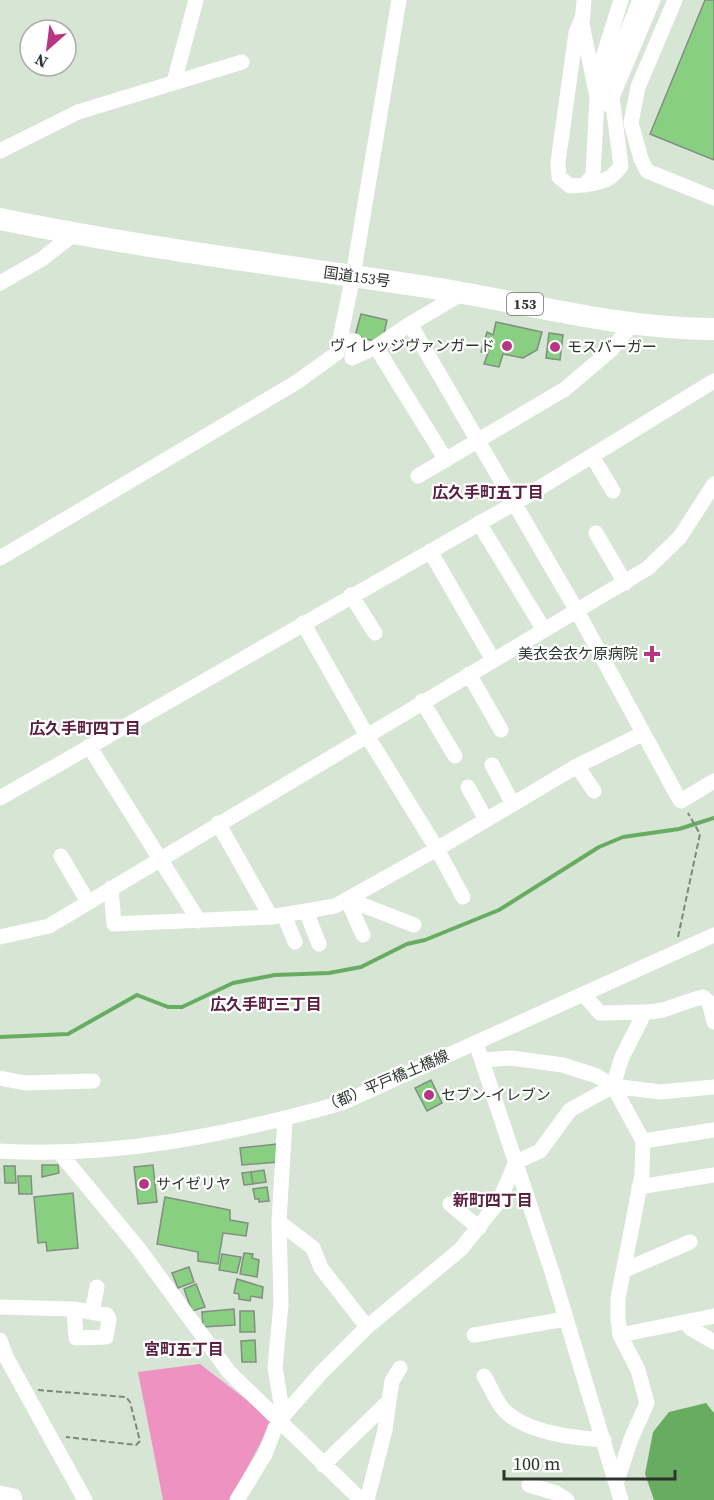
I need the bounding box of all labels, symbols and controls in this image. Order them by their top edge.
north arrow [18,18,78,78]
text: N [30,49,51,74]
street label: 国道153号 [322,261,392,292]
road number: 153 [507,293,543,315]
place label: ヴィレッジヴァンガード [330,335,495,356]
place label: モスバーガー [567,336,657,357]
marker: ヴィレッジヴァンガード [500,339,514,353]
marker: モスバーガー [548,340,562,354]
district label: 広久手町五丁目 [432,481,544,503]
place label: 美衣会衣ケ原病院 [518,643,638,664]
marker: 美衣会衣ケ原病院 [643,645,661,663]
district label: 広久手町四丁目 [29,717,141,739]
district label: 広久手町三丁目 [210,993,322,1015]
street label: （都）平戸橋土橋線 [320,1044,452,1117]
place label: セブン-イレブン [441,1084,551,1105]
marker: セブン-イレブン [422,1088,436,1102]
place label: サイゼリヤ [156,1173,231,1194]
marker: サイゼリヤ [137,1177,151,1191]
district label: 新町四丁目 [453,1189,533,1211]
district label: 宮町五丁目 [144,1338,224,1360]
scale bar [504,1443,675,1481]
text: 100 m [513,1451,560,1476]

